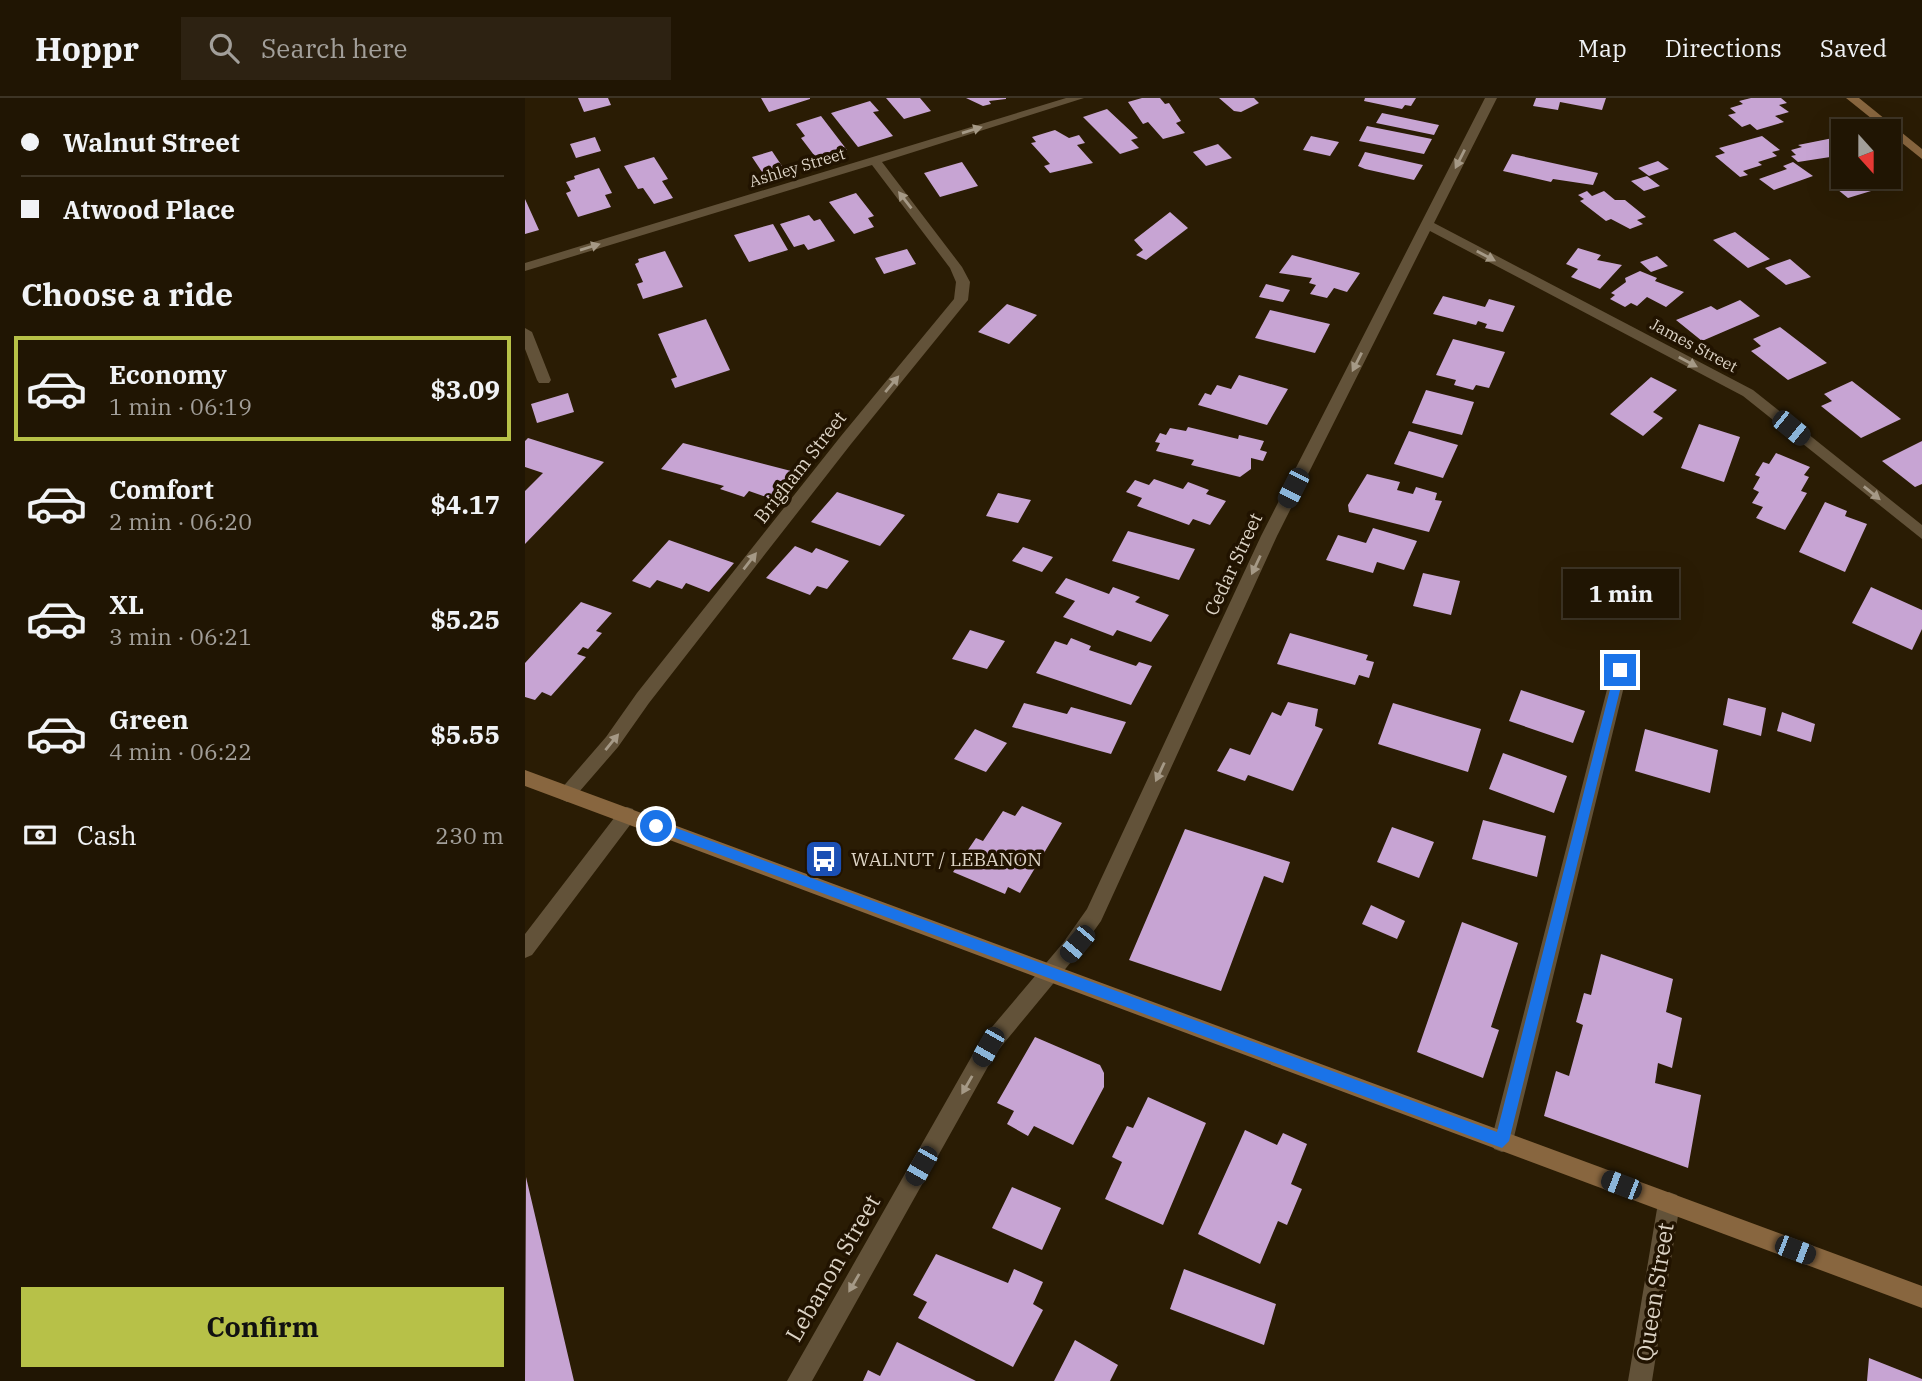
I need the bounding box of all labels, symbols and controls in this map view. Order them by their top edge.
search box [181,17,671,80]
text: Hoppr [35,27,139,70]
icon: search [205,29,243,67]
text: Search here [261,31,408,65]
text: Map [1578,32,1627,64]
text: Directions [1665,32,1782,64]
text: Saved [1820,32,1887,64]
north arrow [1831,119,1901,189]
map controls [1831,119,1901,189]
text: Walnut Street [63,125,240,159]
one-way arrow [962,125,983,135]
street label: Ashley Street [747,143,848,191]
one-way arrow [1454,149,1466,169]
text: Atwood Place [63,192,235,226]
one-way arrow [897,192,912,210]
one-way arrow [580,241,601,251]
one-way arrow [1477,250,1496,262]
text: Choose a ride [21,273,233,315]
street label: James Street [1647,314,1741,377]
one-way arrow [1351,352,1362,372]
one-way arrow [1678,356,1698,367]
icon: car [25,357,88,420]
text: Economy [109,357,227,391]
text: $3.09 [430,372,500,406]
one-way arrow [884,375,899,392]
text: 1 min · 06:19 [109,391,252,421]
street label: Brigham Street [749,406,851,528]
car [1769,407,1814,449]
car [1275,465,1312,511]
icon: car [25,472,88,535]
text: Comfort [109,472,214,506]
one-way arrow [1863,486,1881,501]
text: $4.17 [430,487,500,521]
text: 2 min · 06:20 [109,506,252,536]
street label: Cedar Street [1199,509,1267,619]
one-way arrow [743,553,758,571]
one-way arrow [1250,555,1261,575]
callout: 1 min [1562,568,1678,618]
text: 1 min [1589,578,1653,608]
icon: car [25,587,88,650]
text: XL [109,587,144,621]
text: $5.25 [430,602,500,636]
text: 3 min · 06:21 [109,621,252,651]
route end [1604,654,1636,686]
icon: car [25,702,88,765]
text: Green [109,702,189,736]
text: $5.55 [430,717,500,751]
one-way arrow [604,733,619,751]
text: 4 min · 06:22 [109,736,252,766]
one-way arrow [1154,762,1166,782]
route start [640,810,672,842]
icon: cash [21,816,59,854]
text: Cash [77,818,137,852]
text: 230 m [435,820,504,850]
bus stop icon: WALNUT / LEBANON [803,838,845,880]
place label: WALNUT / LEBANON [851,847,1042,871]
car [1056,921,1099,967]
car [969,1024,1008,1070]
one-way arrow [961,1075,973,1094]
car [902,1143,941,1189]
car [1598,1168,1645,1202]
street label: Lebanon Street [778,1189,886,1346]
street label: Queen Street [1628,1220,1680,1363]
car [1772,1233,1819,1267]
one-way arrow [848,1273,860,1292]
button: Confirm [21,1287,504,1367]

